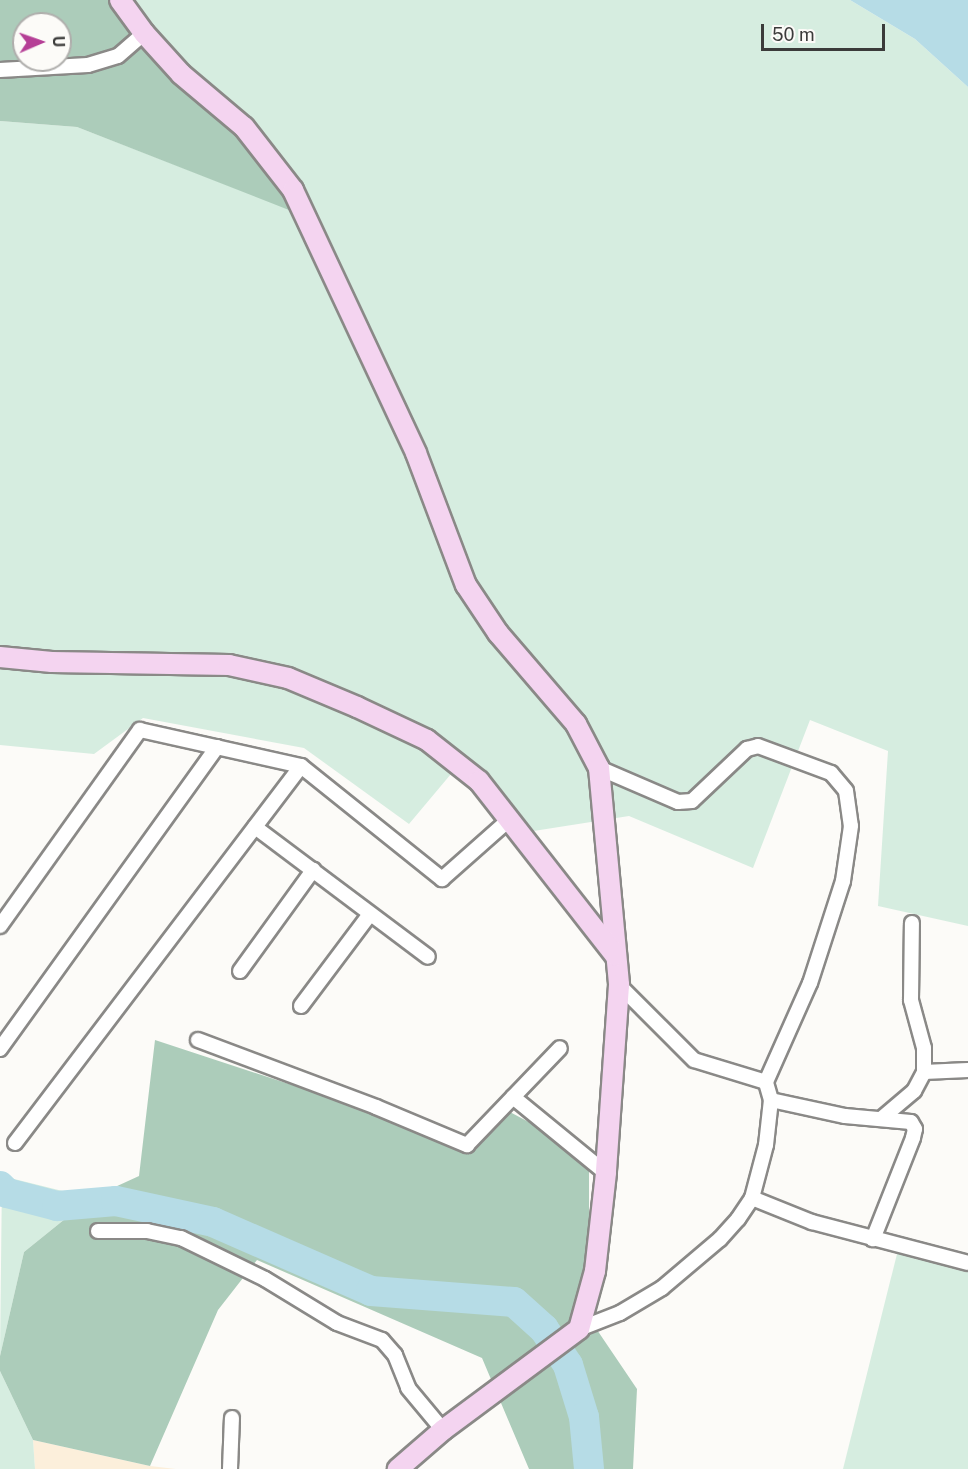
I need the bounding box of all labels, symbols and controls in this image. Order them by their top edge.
north arrow [12,12,72,72]
scale bar [764,12,888,50]
text: 50 m [772,24,815,45]
text: U [49,35,68,48]

